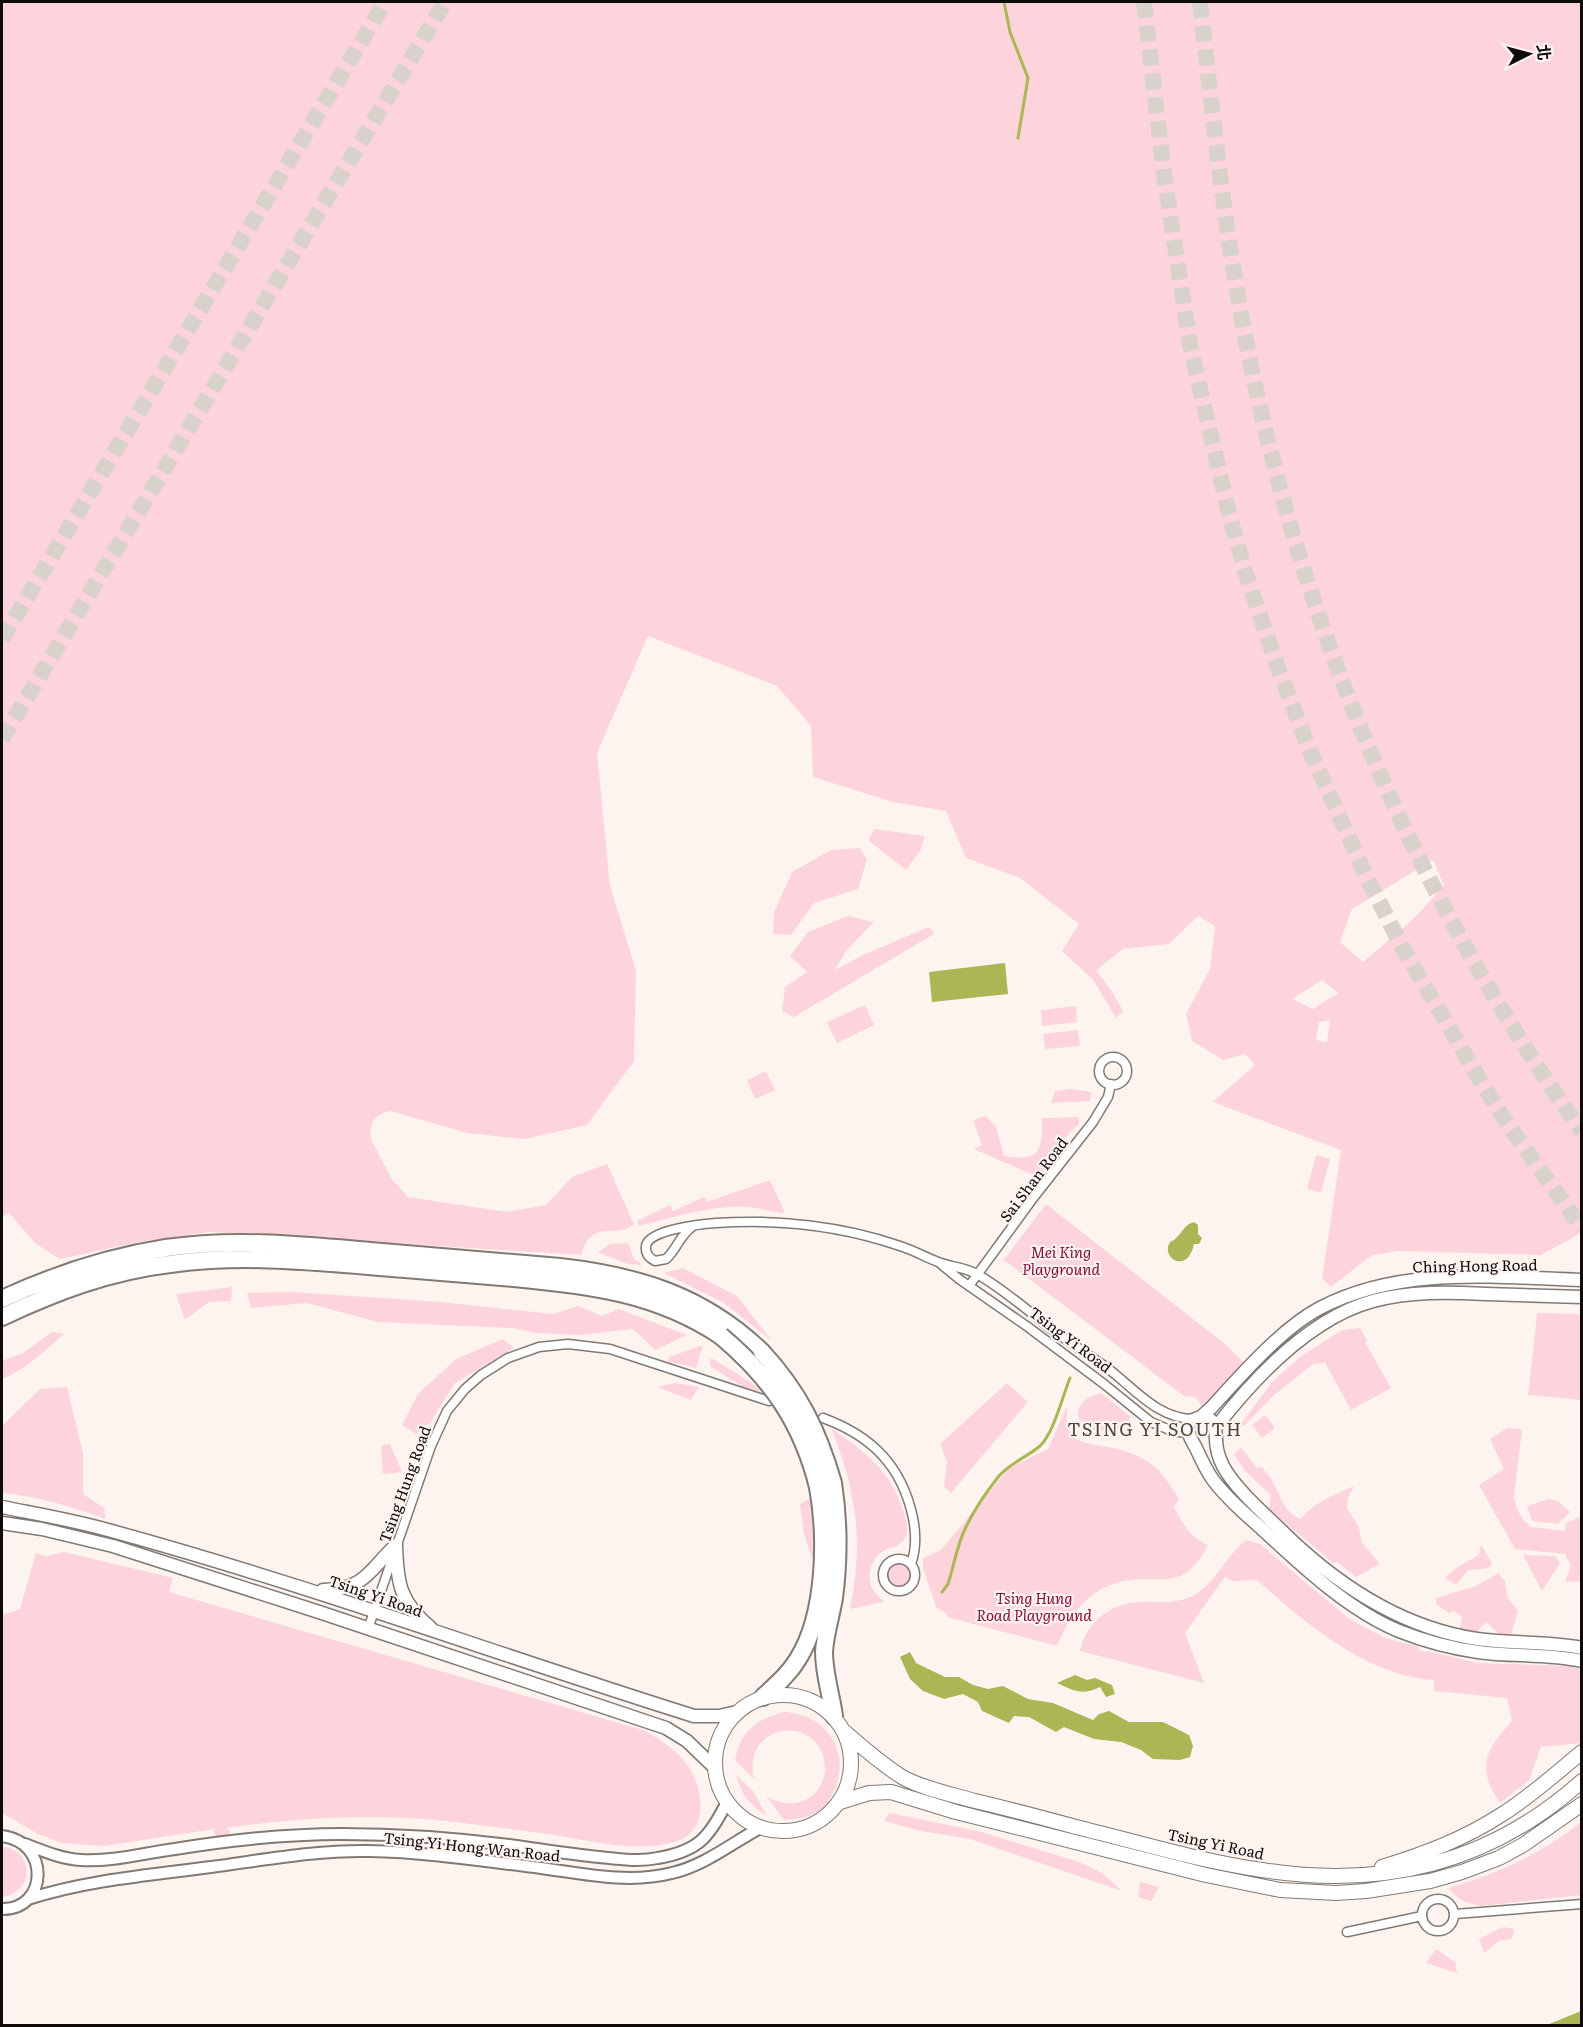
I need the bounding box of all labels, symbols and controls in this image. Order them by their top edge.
north arrow [1499,24,1559,84]
text: 北 [1532,43,1558,62]
street label: Sai Shan Road [993,1132,1073,1226]
park label: Mei King Playground [1022,1240,1100,1280]
street label: Ching Hong Road [1412,1252,1538,1278]
street label: Tsing Yi Road [1025,1300,1117,1378]
district label: TSING YI SOUTH [1067,1415,1243,1442]
street label: Tsing Hung Road [372,1422,436,1546]
street label: Tsing Yi Road [326,1568,426,1622]
park label: Tsing Hung Road Playground [976,1586,1092,1626]
street label: Tsing Yi Road [1166,1822,1266,1864]
street label: Tsing Yi Hong Wan Road [382,1825,562,1867]

